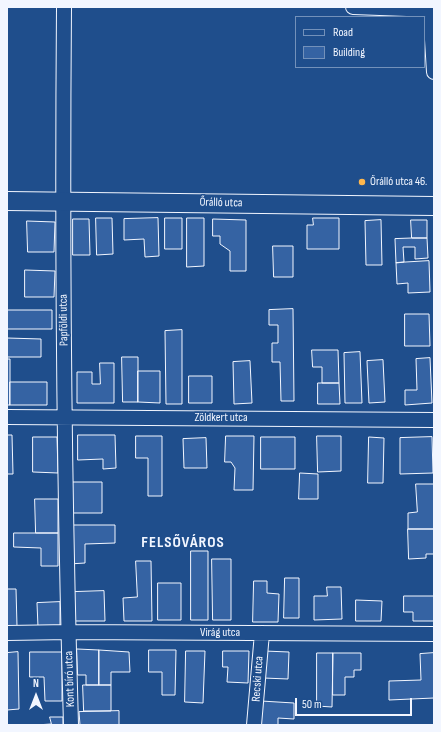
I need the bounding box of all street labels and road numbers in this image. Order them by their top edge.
street label: Őrálló utca [199,195,243,211]
street label: Papföldi utca [56,294,72,346]
street label: Zöldkert utca [194,411,248,425]
street label: Virág utca [200,626,240,640]
street label: Kont bíró utca [62,651,78,707]
street label: Recski utca [249,656,267,702]

